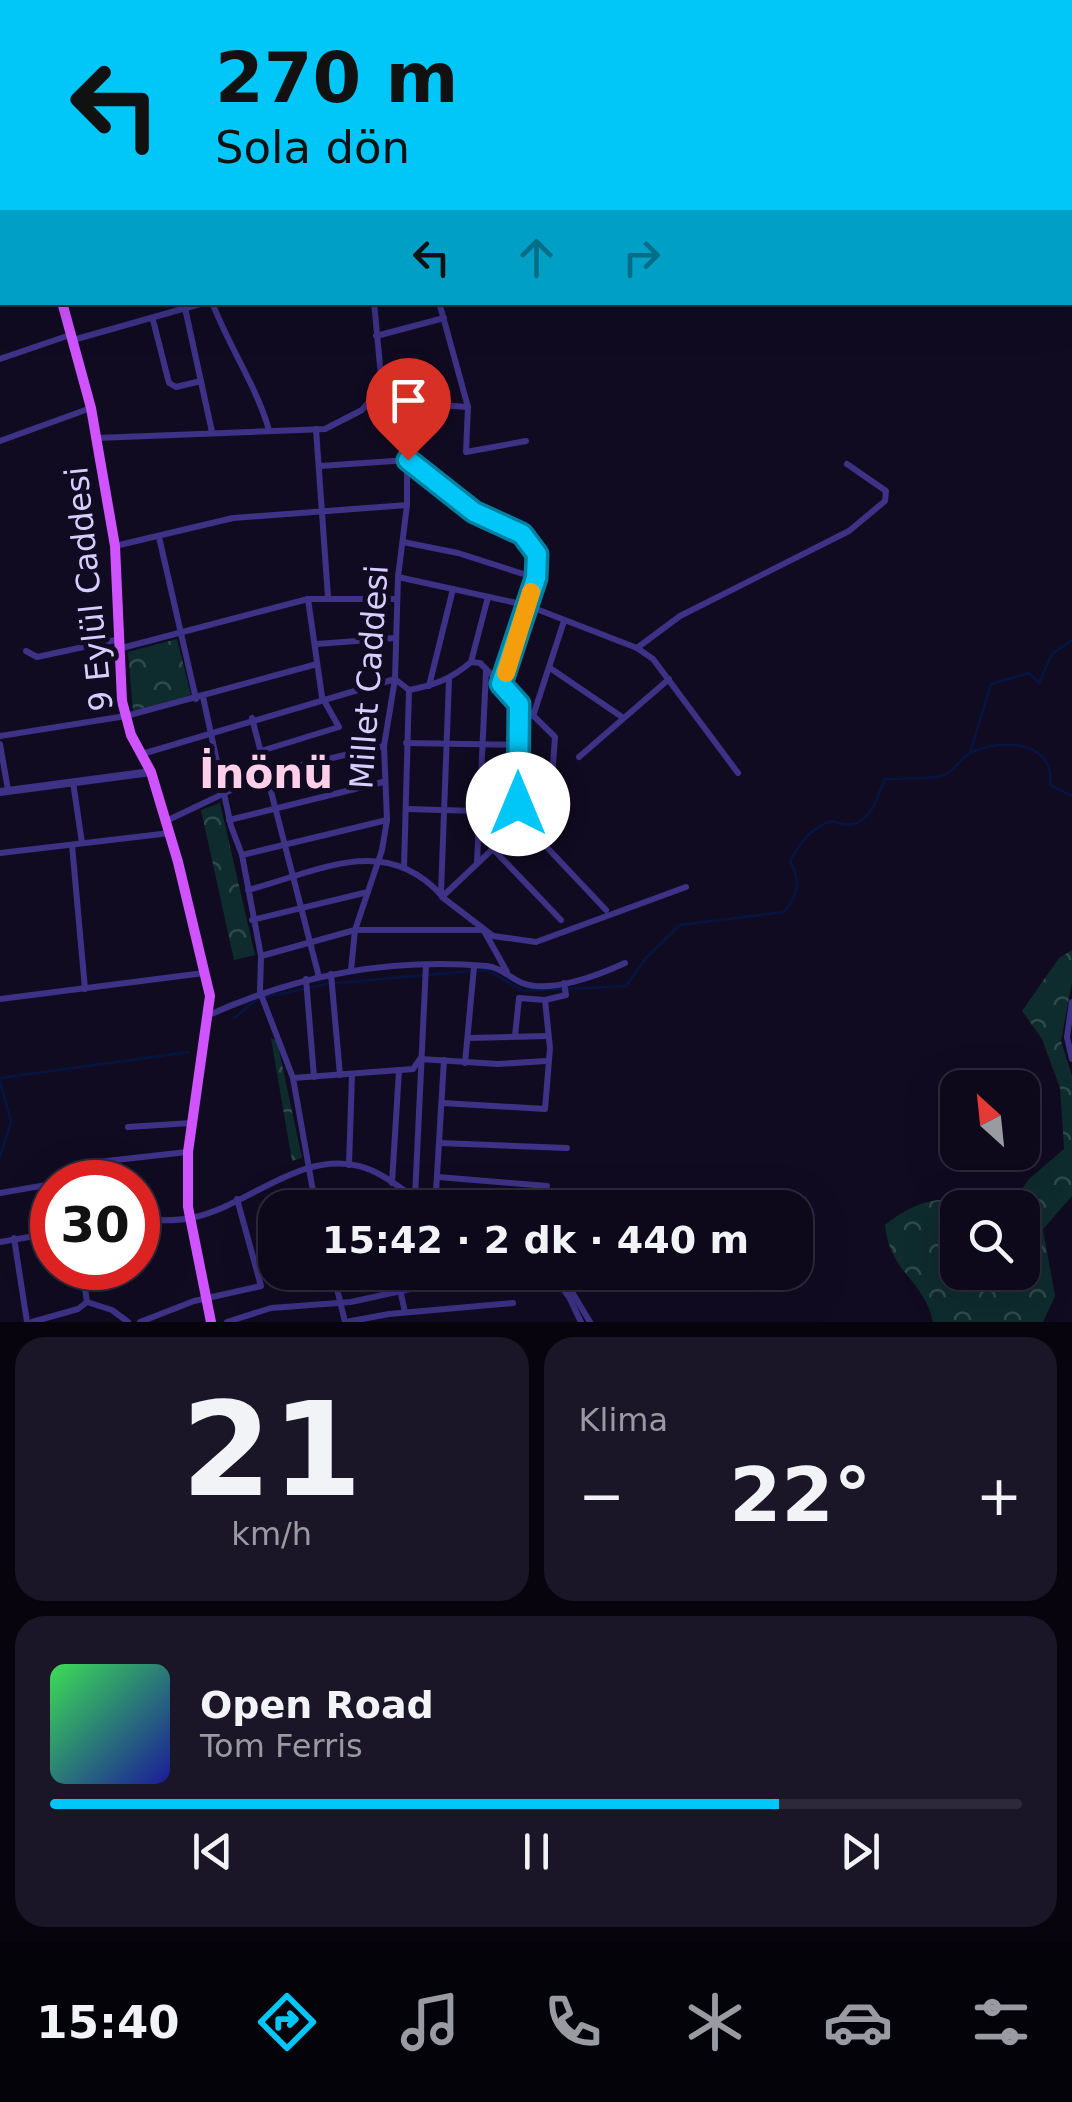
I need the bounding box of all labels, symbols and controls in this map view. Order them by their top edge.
text: 270 m [215,37,458,119]
icon: left [50,40,180,170]
text: Sola dön [215,121,410,174]
icon: left [404,230,459,285]
icon: ahead [509,230,564,285]
icon: right [614,230,669,285]
pin [366,358,451,461]
icon: arrive [381,373,436,428]
street label: 9 Eylül Caddesi [57,465,121,713]
street label: Millet Caddesi [342,564,396,790]
district label: İnönü [199,748,333,798]
position arrow [466,752,570,856]
north arrow [940,1070,1040,1170]
map controls [940,1070,1040,1290]
speed limit sign: 30 [30,1160,160,1290]
button: search [940,1190,1040,1290]
text: 15:42 · 2 dk · 440 m [322,1218,749,1262]
text: 21 [181,1374,362,1526]
text: Klima [579,1401,668,1439]
text: 22° [729,1451,871,1539]
text: − [579,1464,625,1528]
text: + [976,1464,1022,1528]
text: km/h [231,1515,312,1553]
text: Open Road [200,1683,434,1727]
text: Tom Ferris [200,1727,363,1765]
icon: previous [185,1824,240,1879]
icon: pause [509,1824,564,1879]
icon: next [833,1824,888,1879]
icon: directions [252,1987,322,2057]
icon: music [395,1987,465,2057]
icon: phone [538,1987,608,2057]
icon: climate [680,1987,750,2057]
icon: car [823,1987,893,2057]
icon: filters [966,1987,1036,2057]
text: 15:40 [36,1996,180,2049]

